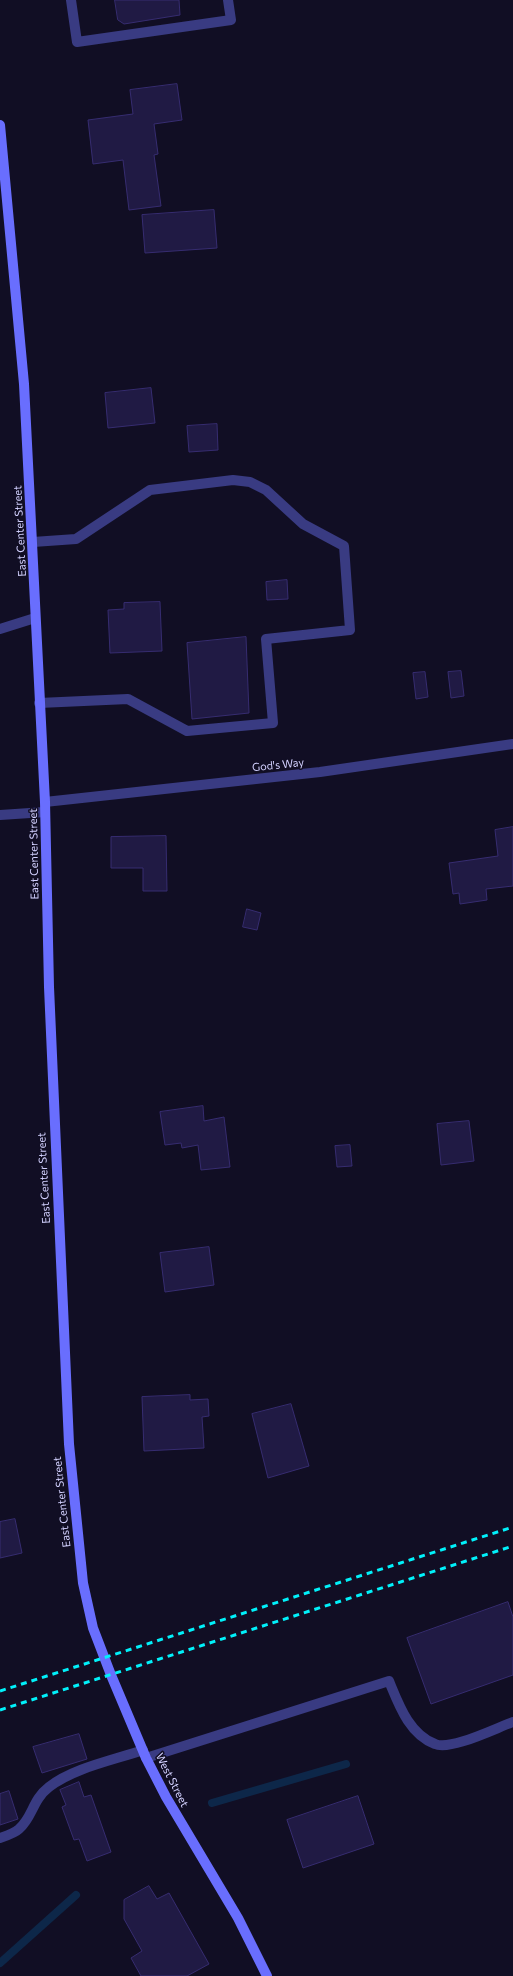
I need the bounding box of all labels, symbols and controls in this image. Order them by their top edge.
street label: East Center Street [11,485,29,577]
street label: God's Way [251,756,305,774]
street label: East Center Street [27,808,41,900]
street label: East Center Street [35,1132,53,1224]
street label: East Center Street [51,1456,73,1548]
street label: West Street [153,1751,191,1809]

